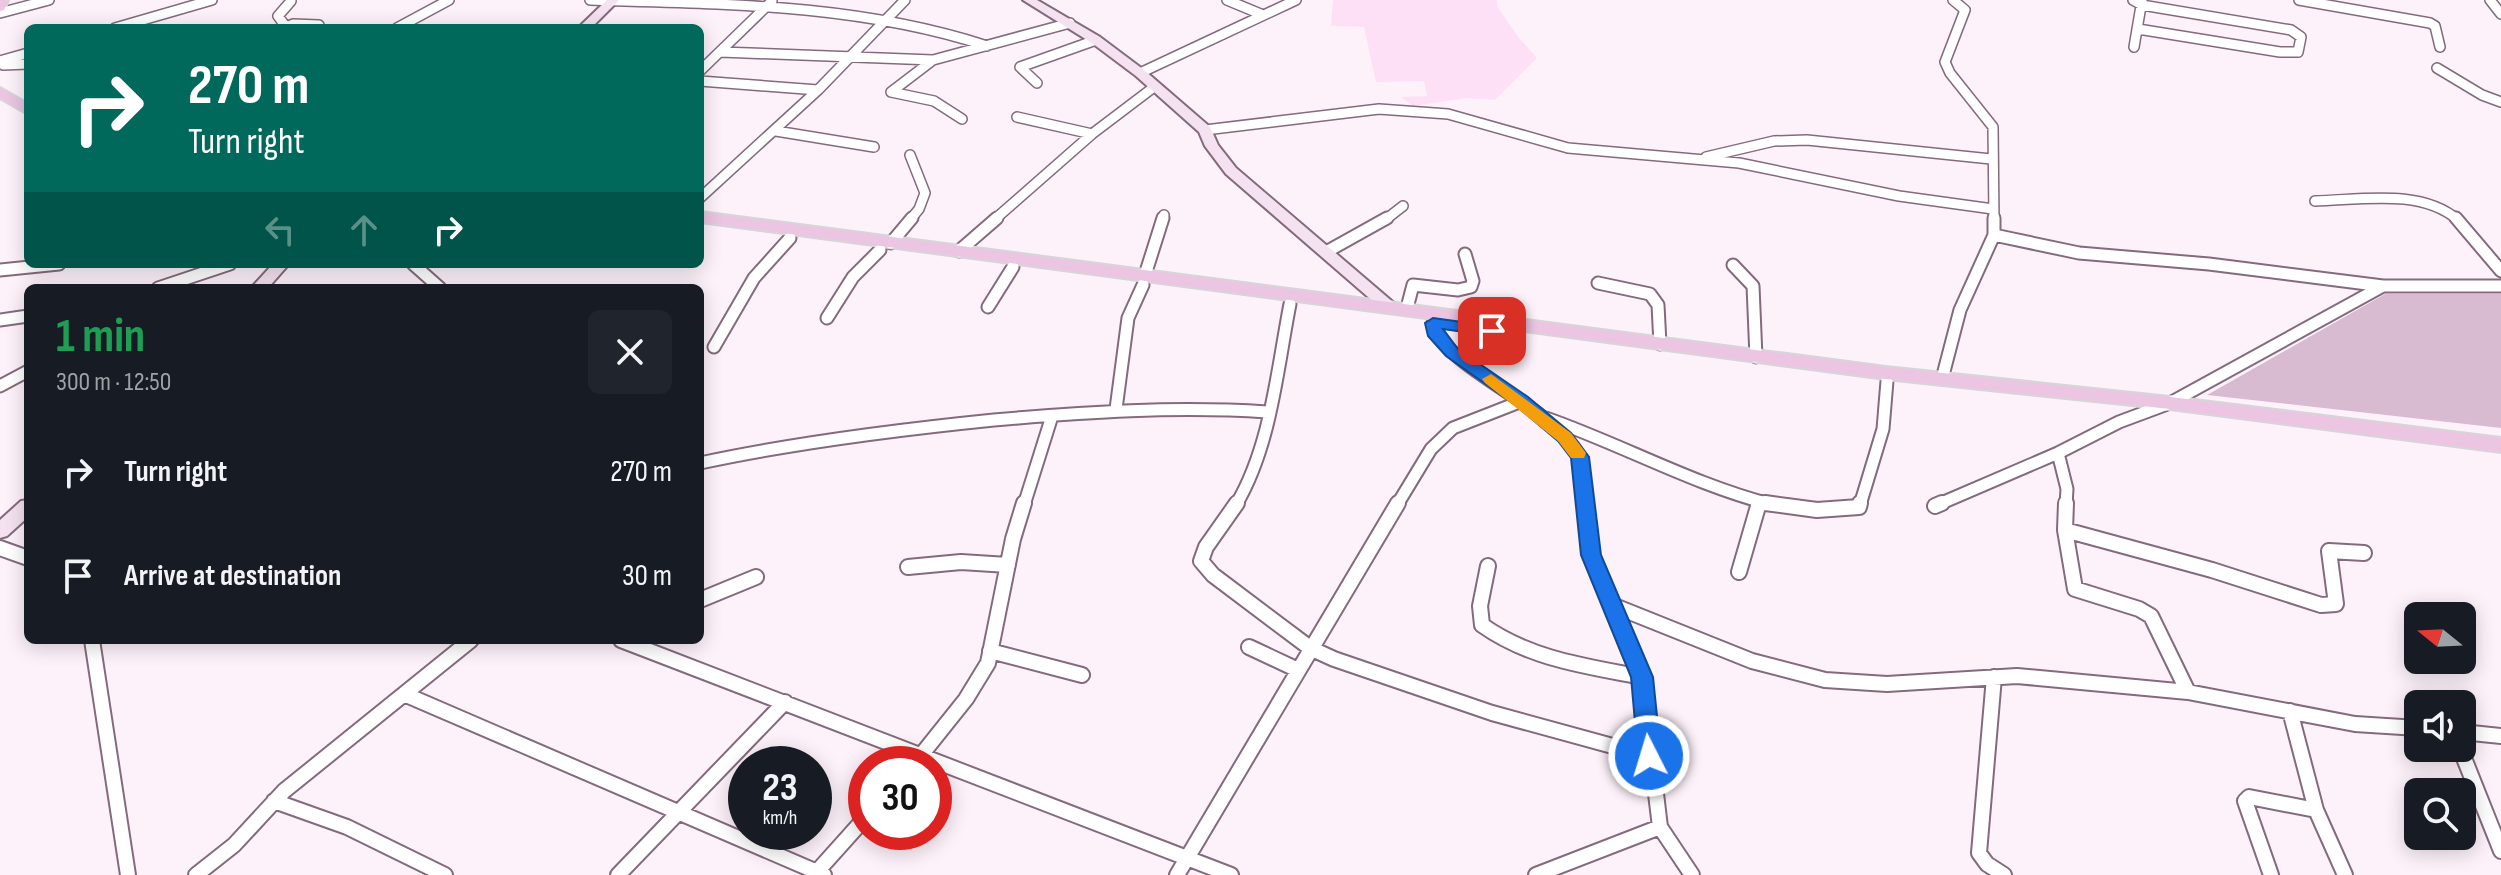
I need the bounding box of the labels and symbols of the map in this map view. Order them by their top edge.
pin [1458,297,1526,365]
north arrow [2404,602,2476,674]
position arrow [1607,714,1691,798]
speed limit sign: 30 [848,746,952,850]

